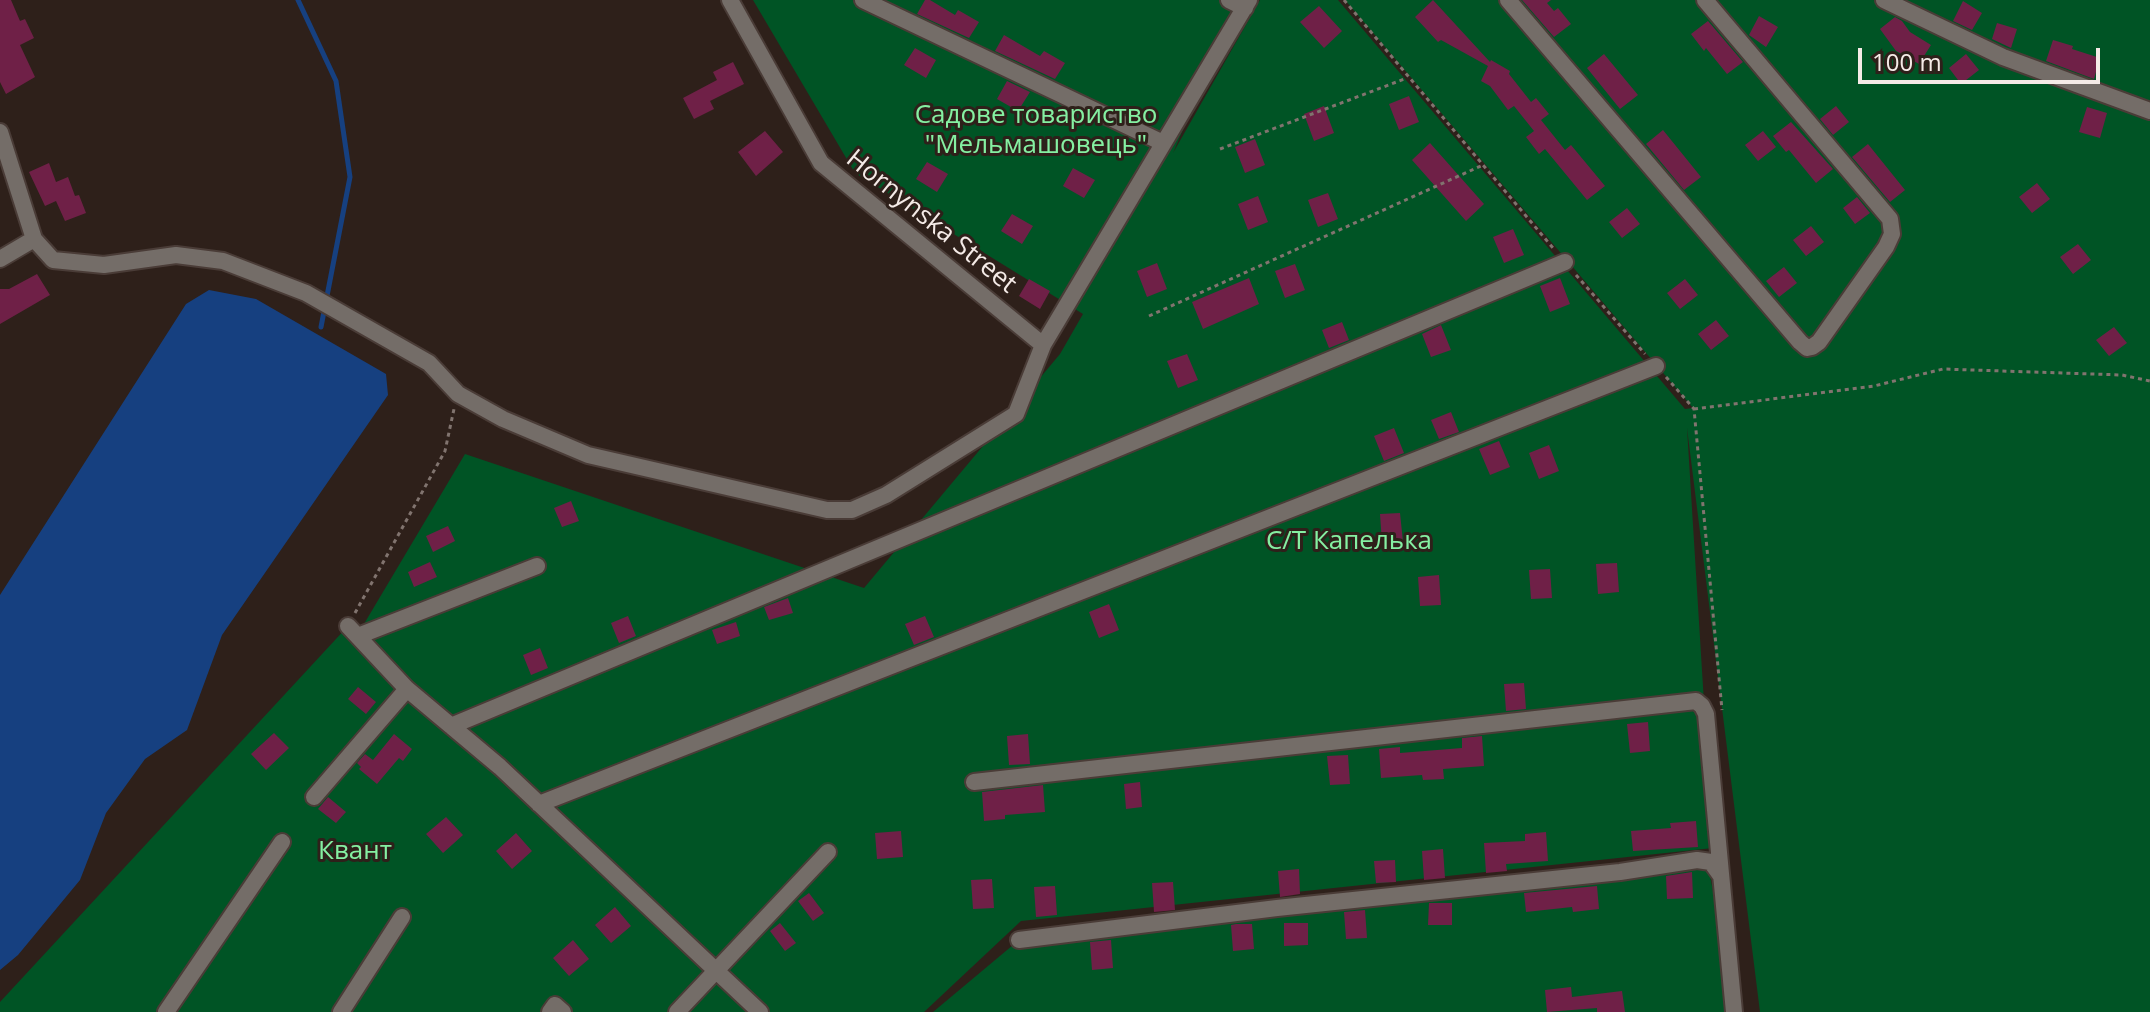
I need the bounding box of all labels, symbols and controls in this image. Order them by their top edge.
scale bar [1862,32,2104,82]
text: 100 m [1872,45,1942,78]
park label: Садове товариство "Мельмашовець" [915,100,1157,162]
street label: Hornynska Street [839,144,1023,300]
park label: С/Т Капелька [1266,526,1432,558]
park label: Квант [318,836,392,868]

